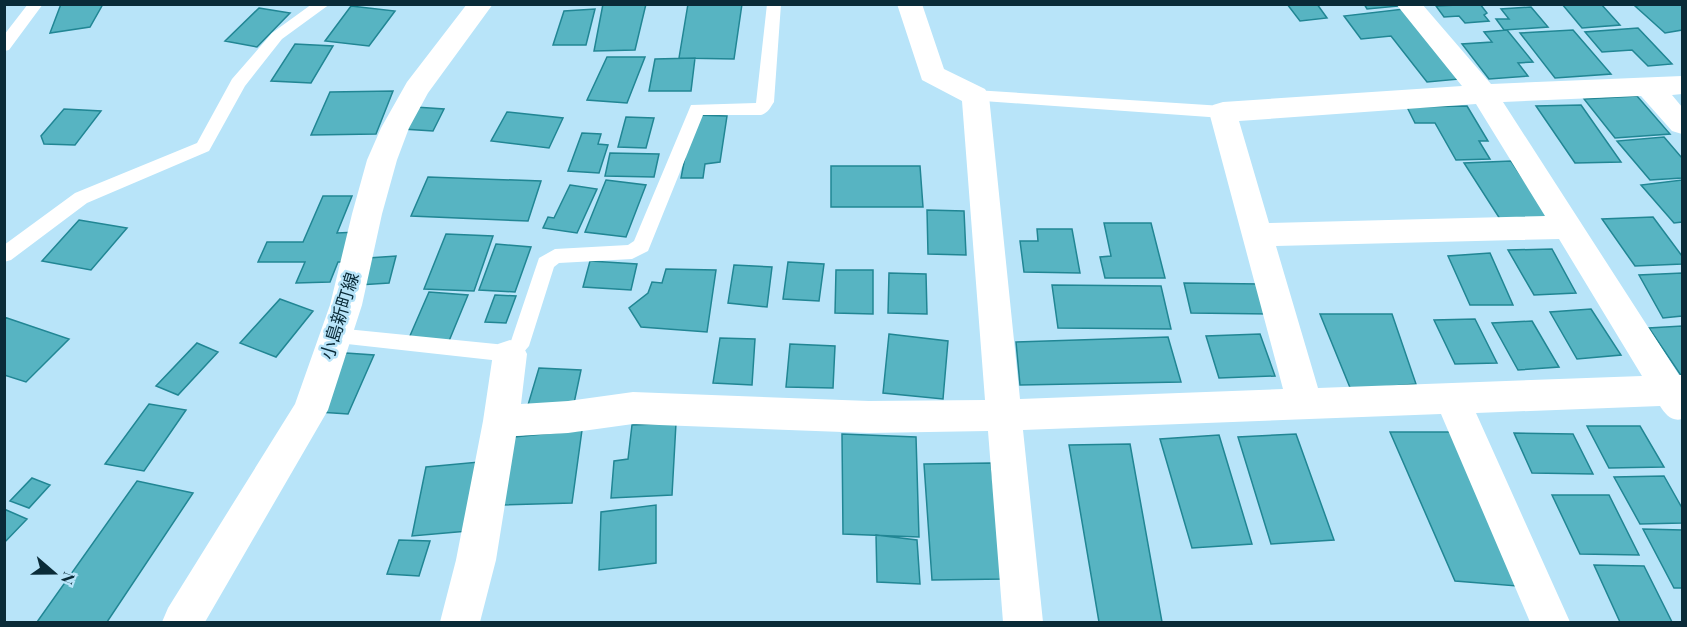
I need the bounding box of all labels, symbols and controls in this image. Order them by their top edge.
street label: 小島新町線 [314,269,364,362]
north arrow [24,543,84,603]
text: N [57,569,80,588]

